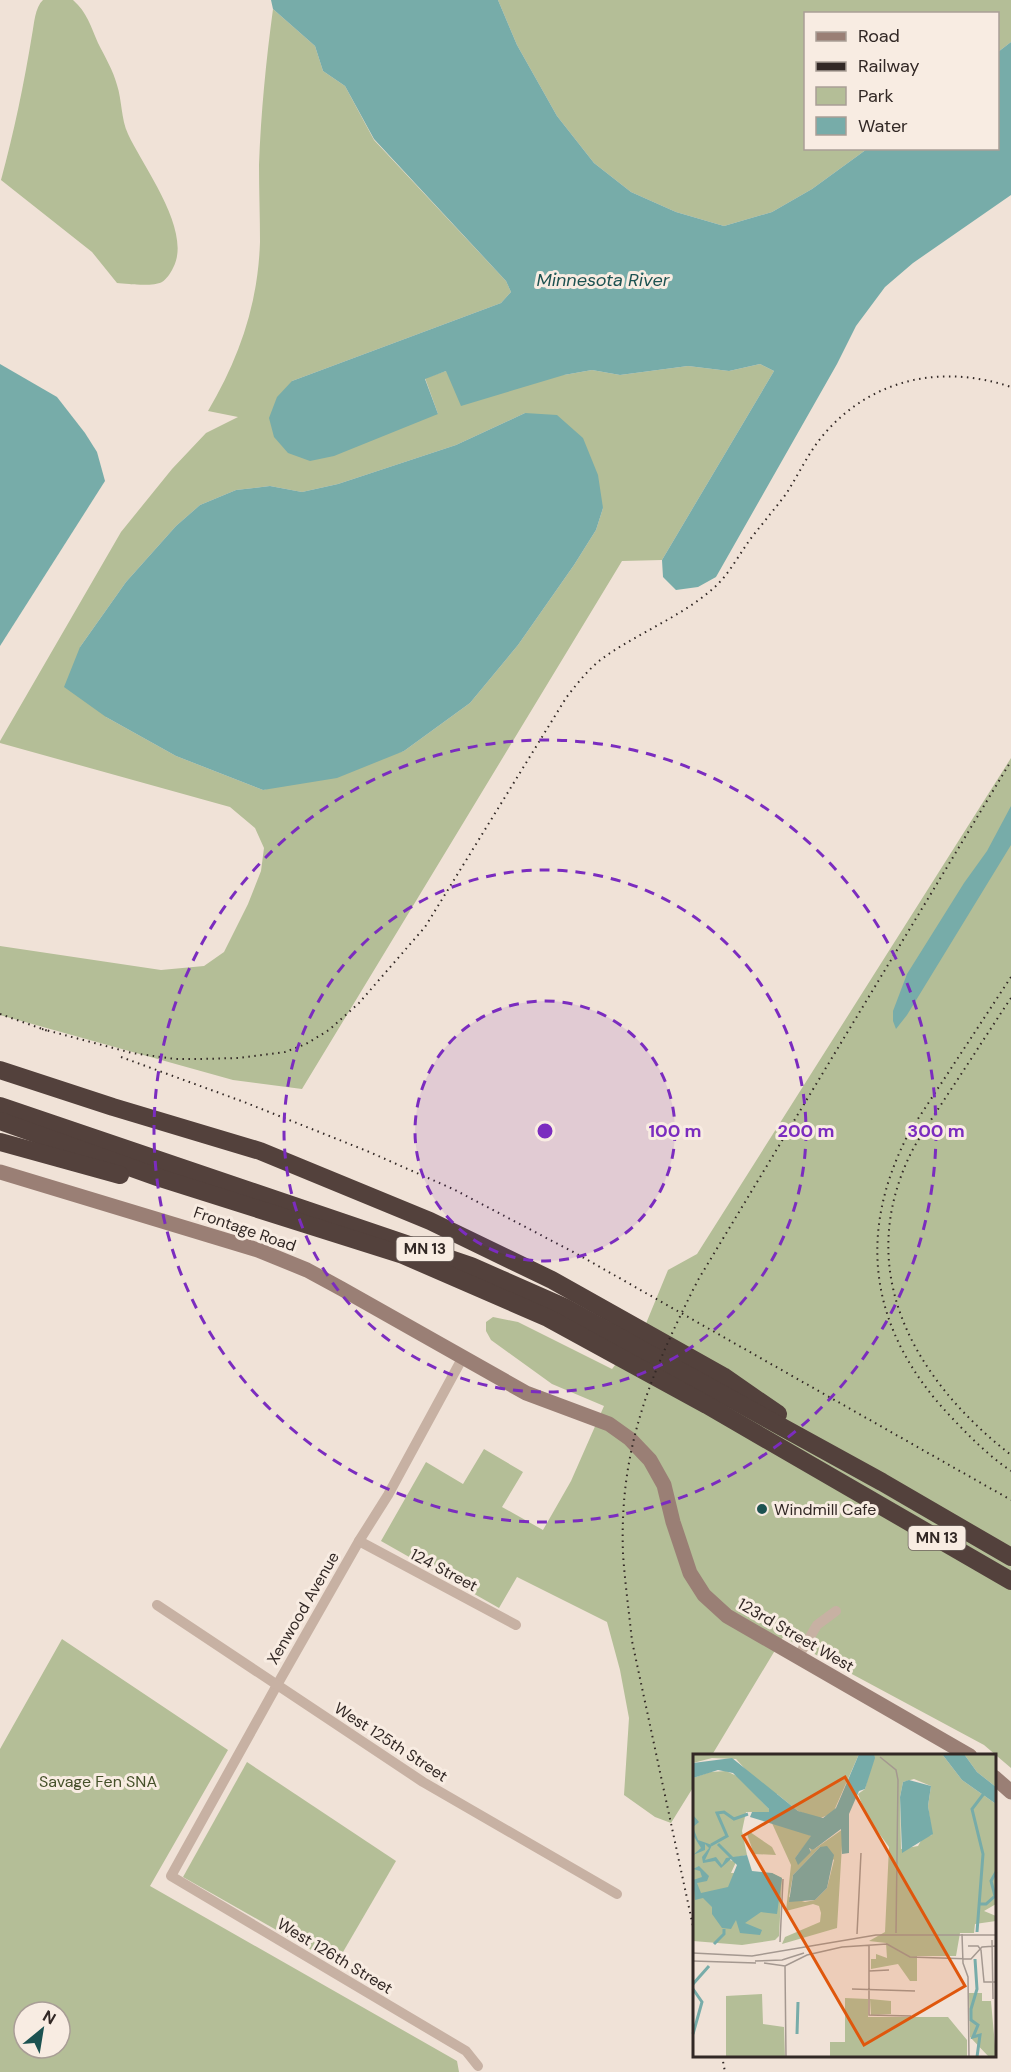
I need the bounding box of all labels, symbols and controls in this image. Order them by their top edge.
legend [804,12,999,150]
text: Road [858,24,900,48]
text: Railway [858,54,920,78]
text: Park [858,84,894,108]
text: Water [858,114,908,138]
water label: Minnesota River [537,268,671,292]
text: 100 m [648,1119,702,1143]
text: 200 m [778,1119,834,1143]
text: 300 m [907,1119,965,1143]
centre of rings [535,1121,555,1141]
street label: Frontage Road [191,1202,299,1256]
road number: MN 13 [396,1237,454,1261]
place label: Windmill Cafe [774,1499,876,1520]
marker: Windmill Cafe [755,1502,769,1516]
road number: MN 13 [908,1526,966,1550]
street label: 124 Street [407,1544,481,1596]
street label: Xenwood Avenue [262,1548,344,1668]
street label: 123rd Street West [734,1593,858,1677]
street label: West 125th Street [330,1698,452,1786]
inset map [693,1754,996,2057]
park label: Savage Fen SNA [39,1771,157,1792]
street label: West 126th Street [273,1913,397,1999]
north arrow [12,2000,72,2060]
text: N [39,2005,60,2029]

